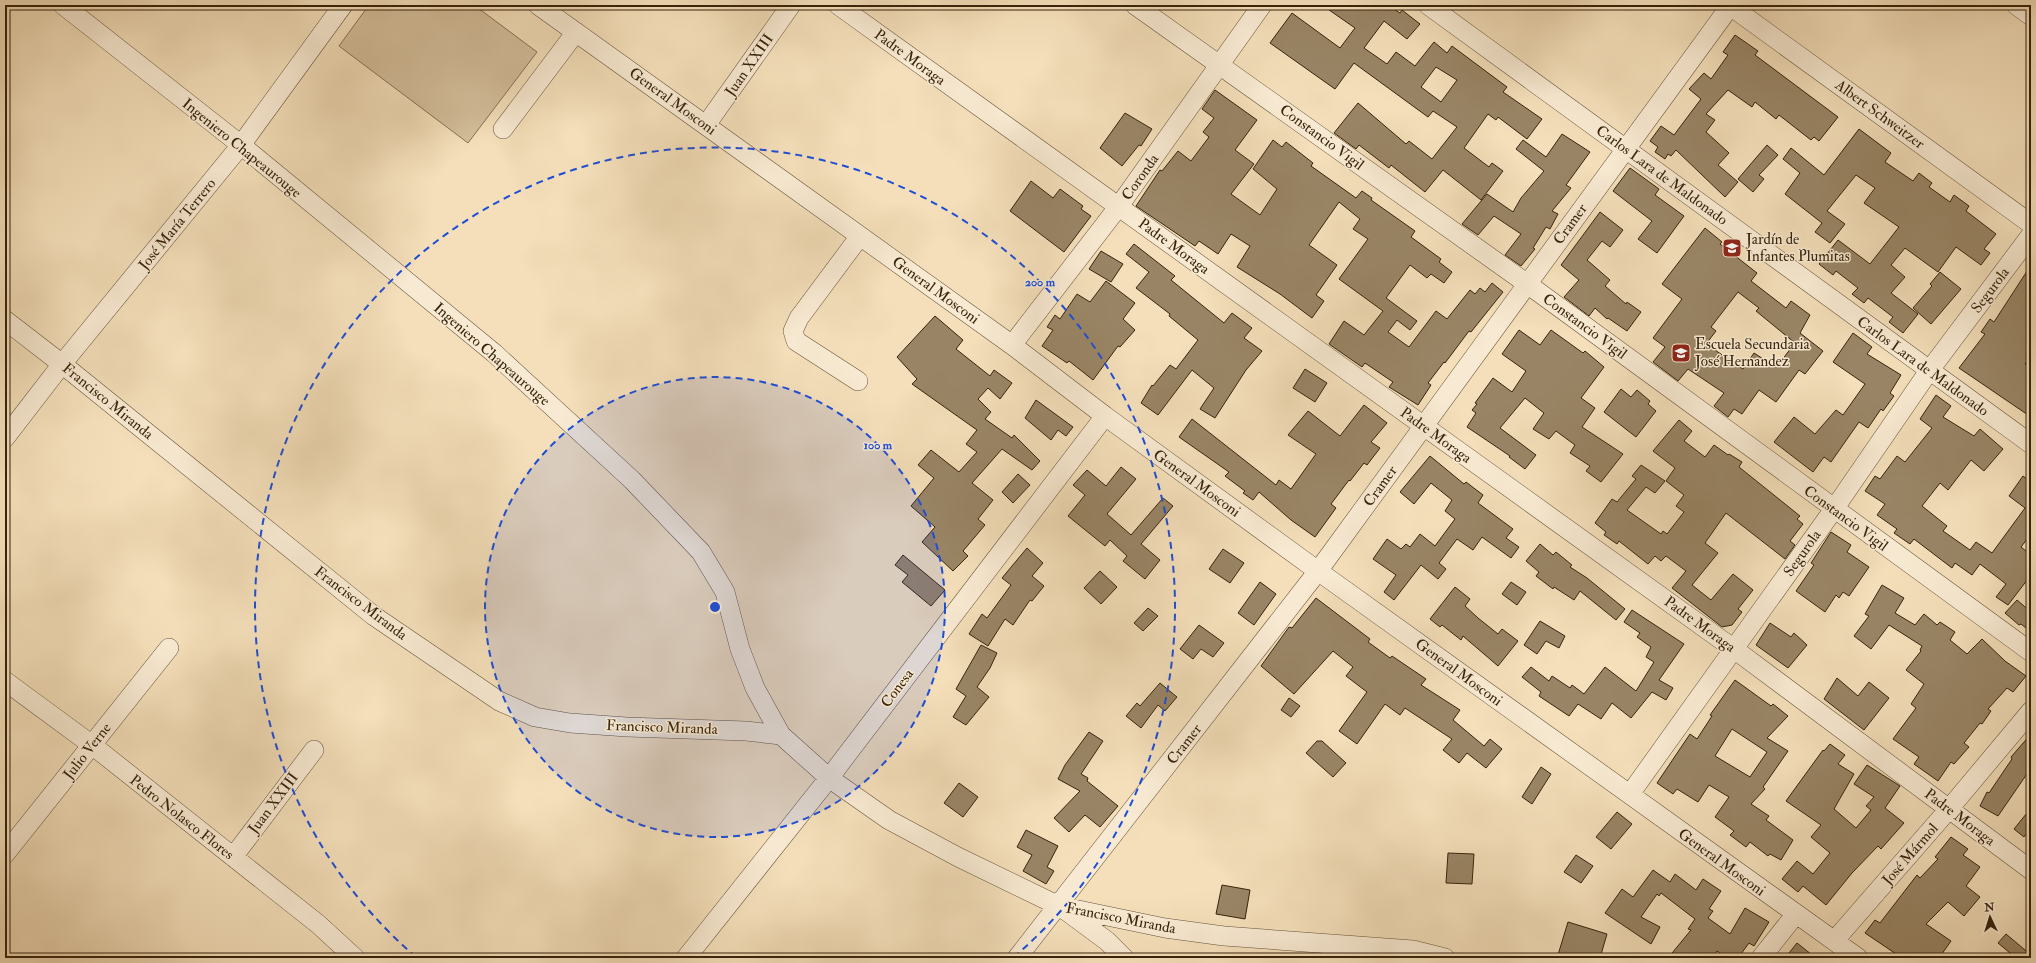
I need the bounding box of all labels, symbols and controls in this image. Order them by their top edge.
street label: Padre Moraga [870,25,950,90]
street label: Juan XXIII [720,30,779,102]
street label: General Mosconi [625,63,720,139]
street label: Albert Schweitzer [1830,75,1928,153]
street label: Ingeniero Chapeaurouge [177,94,305,203]
street label: Constancio Vigil [1276,100,1368,175]
street label: Carlos Lara de Maldonado [1592,121,1731,230]
street label: Coronda [1118,150,1164,204]
street label: José María Terrero [134,175,221,276]
street label: Cramer [1549,200,1592,249]
street label: Padre Moraga [1134,214,1214,279]
place label: Jardín de Infantes Plumitas [1745,230,1850,266]
school or university icon: Jardín de Infantes Plumitas [1721,237,1743,259]
street label: General Mosconi [888,252,983,328]
street label: Segurola [1967,263,2014,317]
text: 200 m [1025,275,1056,290]
street label: Constancio Vigil [1539,289,1631,364]
street label: Ingeniero Chapeaurouge [429,299,554,411]
street label: Carlos Lara de Maldonado [1853,312,1992,421]
place label: Escuela Secundaria José Hernandez [1694,335,1810,372]
school or university icon: Escuela Secundaria José Hernandez [1670,342,1692,364]
street label: Francisco Miranda [58,359,158,444]
street label: Padre Moraga [1396,403,1476,468]
text: 100 m [864,438,893,453]
street label: General Mosconi [1149,445,1244,521]
street label: Cramer [1359,462,1402,511]
street label: Constancio Vigil [1800,481,1892,556]
street label: Segurola [1780,526,1826,580]
street label: Francisco Miranda [310,562,412,645]
street label: Padre Moraga [1660,592,1740,657]
centre of rings [708,600,722,614]
street label: General Mosconi [1411,634,1506,710]
street label: Conesa [877,665,919,711]
street label: Francisco Miranda [606,716,719,739]
street label: Julio Verne [59,719,116,785]
street label: Cramer [1163,720,1206,768]
street label: Juan XXIII [244,769,303,839]
street label: Pedro Nolasco Flores [126,771,238,864]
street label: Padre Moraga [1921,785,1999,851]
street label: José Mármol [1878,819,1943,891]
street label: General Mosconi [1674,824,1769,900]
north arrow [1970,897,2010,937]
street label: Francisco Miranda [1064,899,1178,939]
text: N [1983,901,1996,914]

